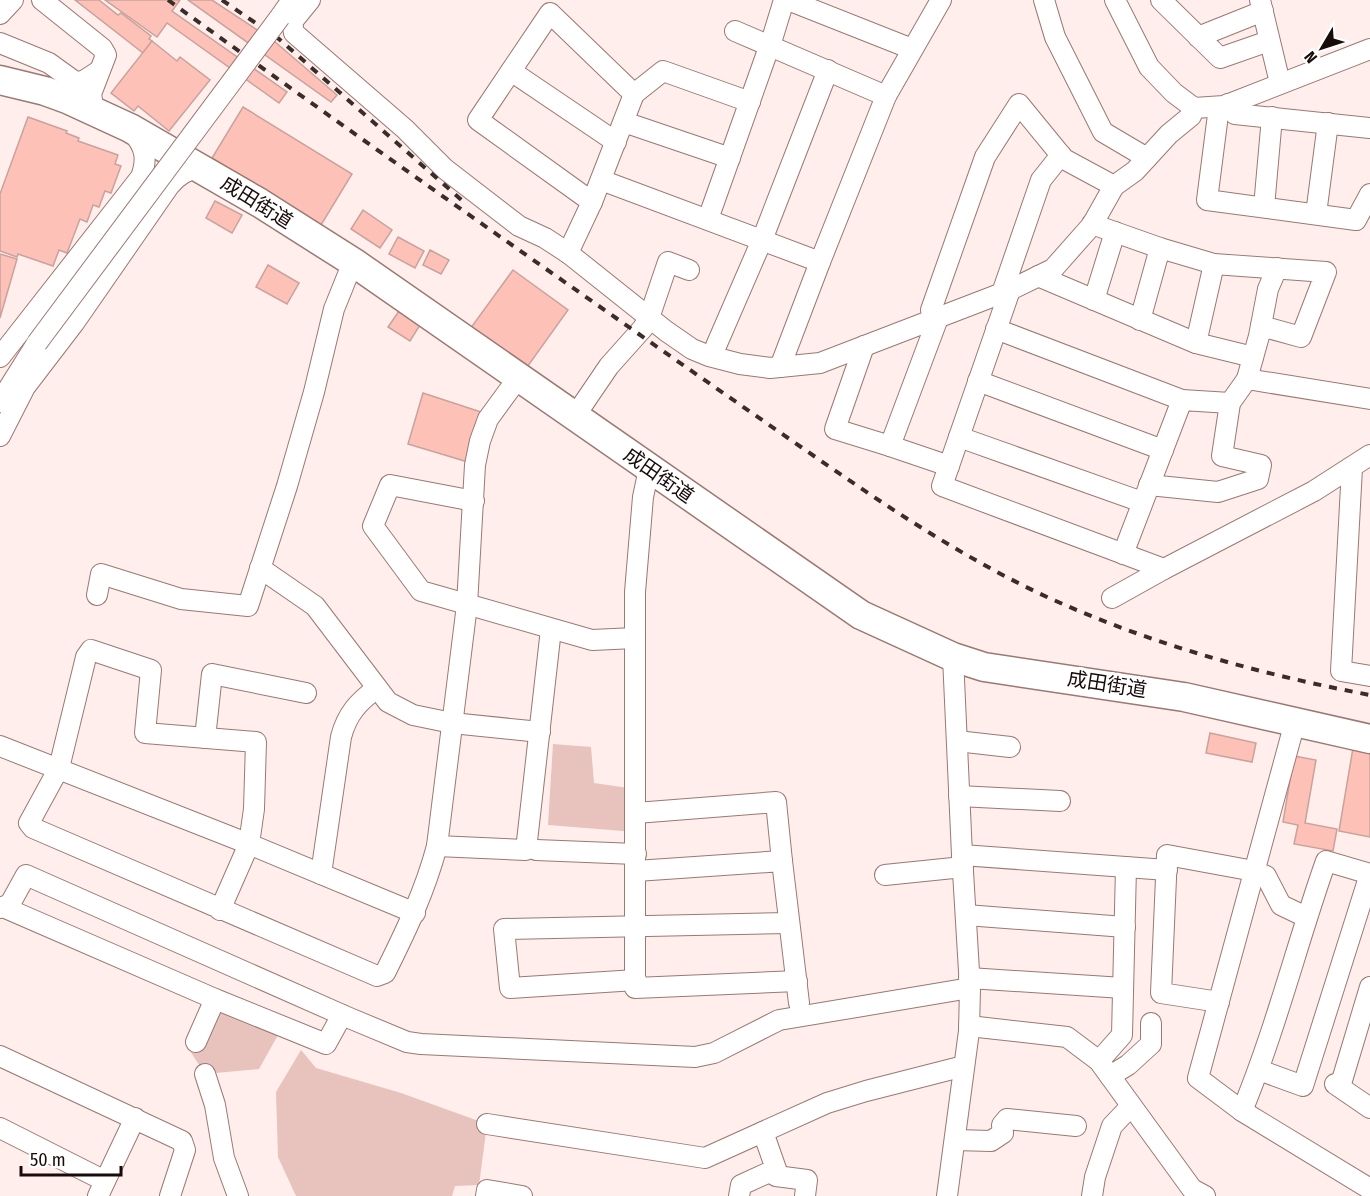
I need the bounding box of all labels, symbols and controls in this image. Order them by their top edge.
north arrow [1292,18,1352,78]
text: N [1300,47,1321,67]
street label: 成田街道 [217,171,297,233]
street label: 成田街道 [619,442,699,508]
street label: 成田街道 [1066,666,1148,702]
scale bar [21,1139,122,1177]
text: 50 m [30,1149,66,1171]

